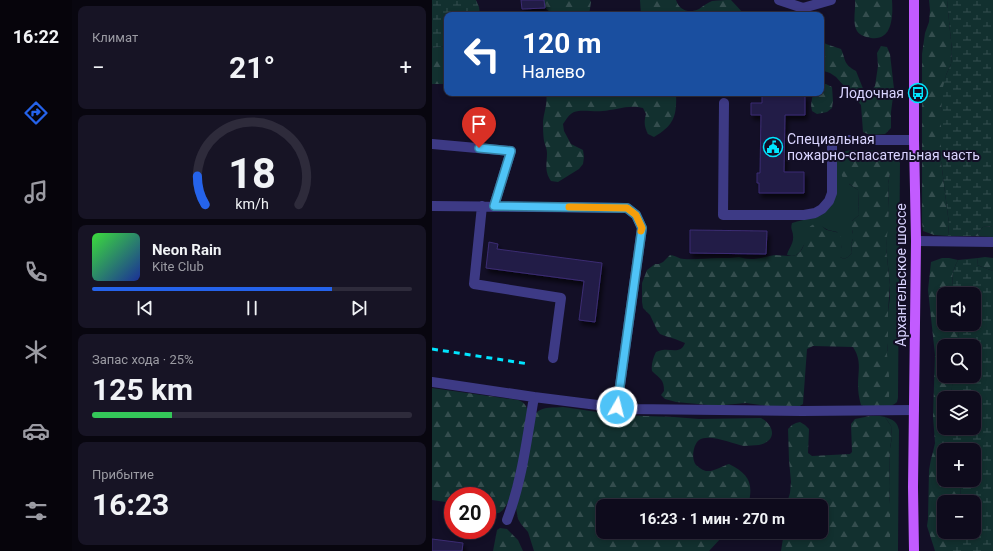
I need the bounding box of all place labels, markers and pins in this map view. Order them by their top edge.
bus stop icon: Лодочная [907,82,929,104]
place label: Лодочная [839,85,904,101]
pin [462,107,496,148]
place label: Специальная пожарно-спасательная часть [787,131,980,163]
public building icon: Специальная пожарно-спасательная часть [762,136,784,158]

